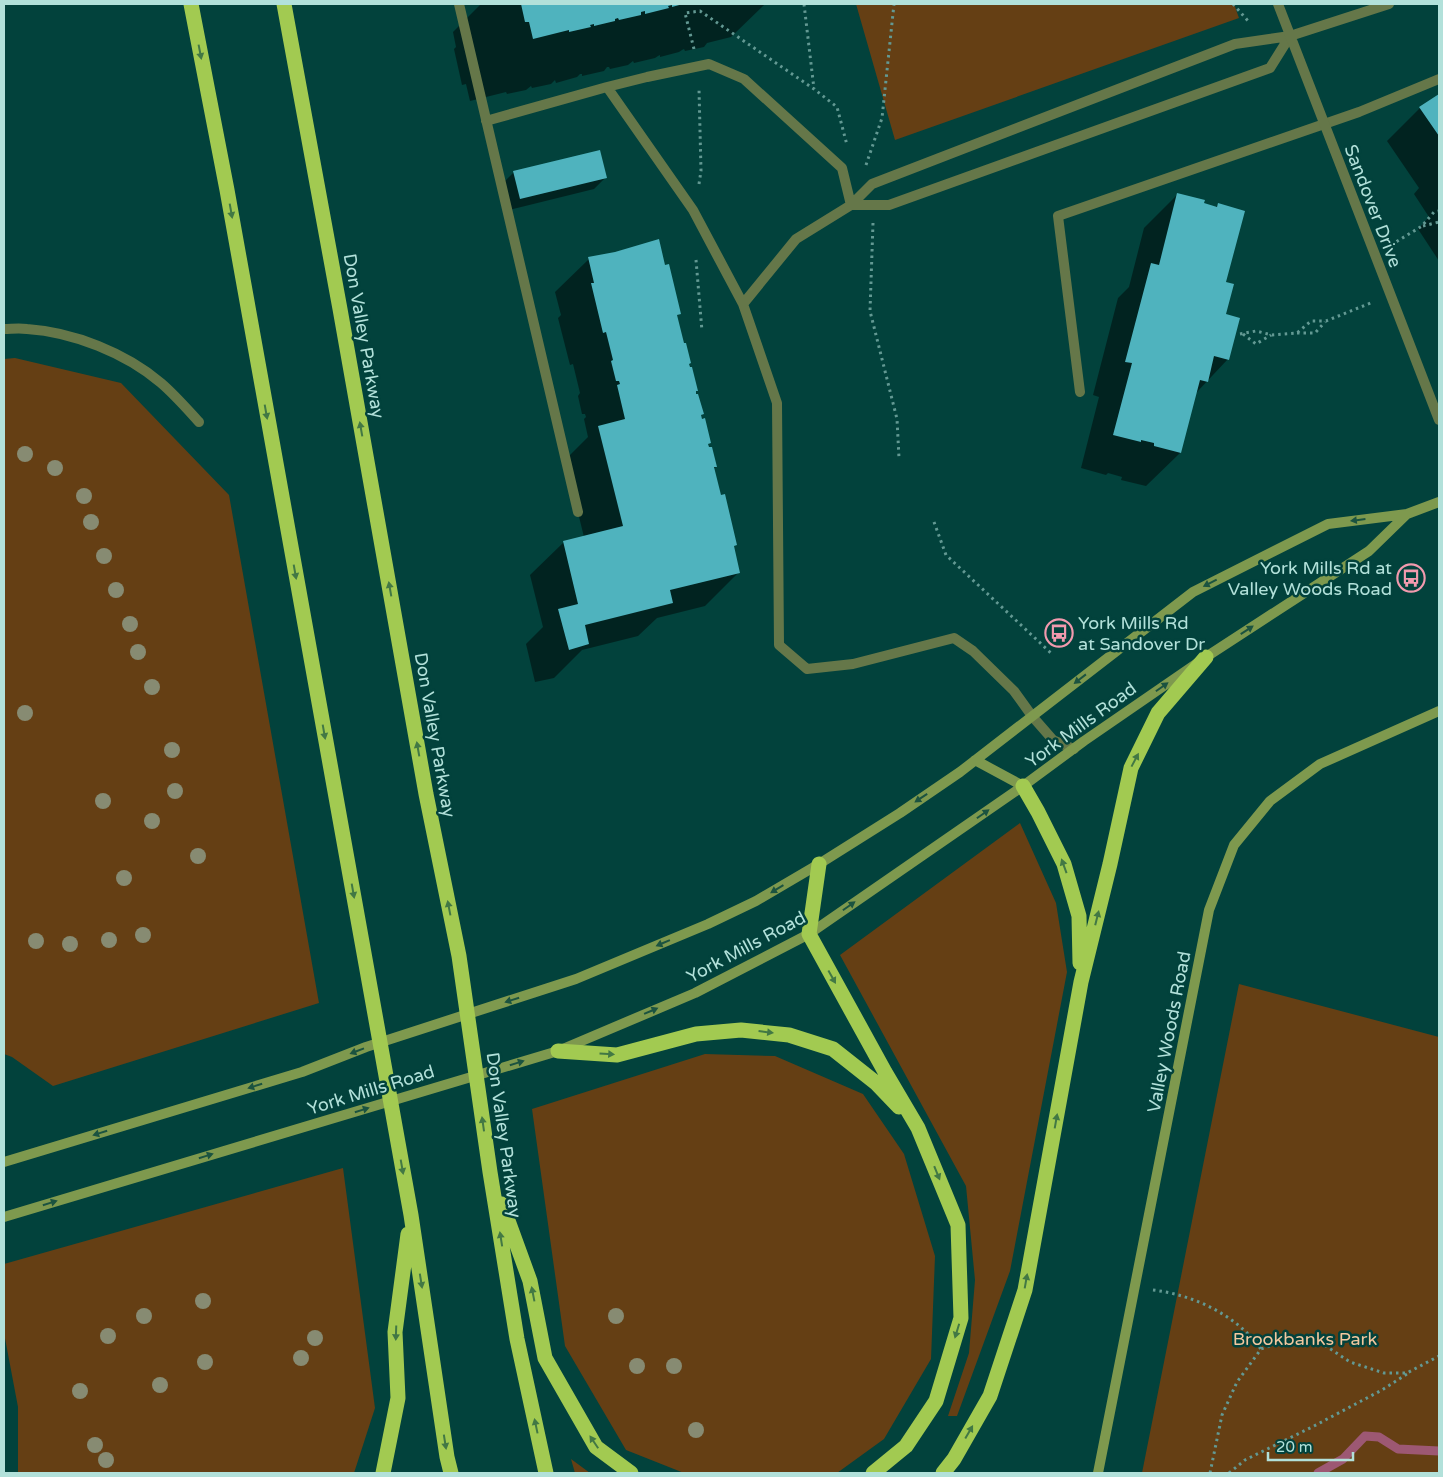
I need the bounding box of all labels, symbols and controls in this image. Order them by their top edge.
one-way arrow [196,44,204,59]
street label: Sandover Drive [1339,141,1407,271]
one-way arrow [227,204,235,220]
street label: Don Valley Parkway [339,252,389,420]
one-way arrow [262,404,270,420]
one-way arrow [357,420,365,436]
one-way arrow [1350,516,1366,524]
place label: York Mills Rd at Valley Woods Road [1228,557,1392,600]
bus stop icon: York Mills Rd at Valley Woods Road [1396,563,1426,593]
one-way arrow [291,564,299,579]
one-way arrow [1203,579,1218,588]
one-way arrow [385,580,393,596]
place label: York Mills Rd at Sandover Dr [1078,612,1205,655]
bus stop icon: York Mills Rd at Sandover Dr [1044,618,1074,648]
one-way arrow [1240,625,1254,635]
street label: Don Valley Parkway [410,651,460,819]
one-way arrow [1074,674,1087,685]
street label: York Mills Road [1021,677,1141,773]
one-way arrow [1156,682,1169,692]
one-way arrow [321,724,329,740]
one-way arrow [414,741,422,757]
one-way arrow [1131,753,1139,767]
one-way arrow [914,793,928,803]
one-way arrow [976,809,990,819]
one-way arrow [1060,858,1068,873]
one-way arrow [350,884,358,900]
one-way arrow [770,884,783,893]
one-way arrow [445,901,453,916]
one-way arrow [842,901,856,911]
street label: York Mills Road [683,906,809,988]
one-way arrow [1093,910,1101,925]
one-way arrow [656,939,670,947]
street label: Valley Woods Road [1143,949,1195,1115]
one-way arrow [828,970,837,983]
one-way arrow [504,997,519,1004]
one-way arrow [644,1007,658,1015]
one-way arrow [758,1028,774,1036]
one-way arrow [349,1047,364,1055]
street label: Don Valley Parkway [481,1051,527,1220]
one-way arrow [599,1051,615,1059]
one-way arrow [510,1059,525,1067]
street label: York Mills Road [305,1060,437,1120]
one-way arrow [247,1082,262,1090]
one-way arrow [354,1105,369,1113]
one-way arrow [1052,1113,1060,1129]
one-way arrow [479,1116,487,1132]
one-way arrow [92,1130,107,1138]
one-way arrow [199,1152,214,1160]
one-way arrow [399,1159,407,1175]
one-way arrow [933,1166,941,1180]
one-way arrow [43,1199,58,1207]
one-way arrow [496,1231,504,1247]
one-way arrow [1023,1272,1031,1288]
one-way arrow [417,1273,425,1289]
one-way arrow [529,1287,537,1302]
one-way arrow [953,1323,961,1338]
one-way arrow [392,1325,400,1341]
park label: Brookbanks Park [1233,1328,1377,1350]
one-way arrow [532,1418,540,1433]
one-way arrow [965,1426,974,1439]
scale bar [1268,1430,1353,1462]
one-way arrow [441,1434,449,1450]
one-way arrow [589,1435,599,1449]
text: 20 m [1276,1438,1313,1456]

